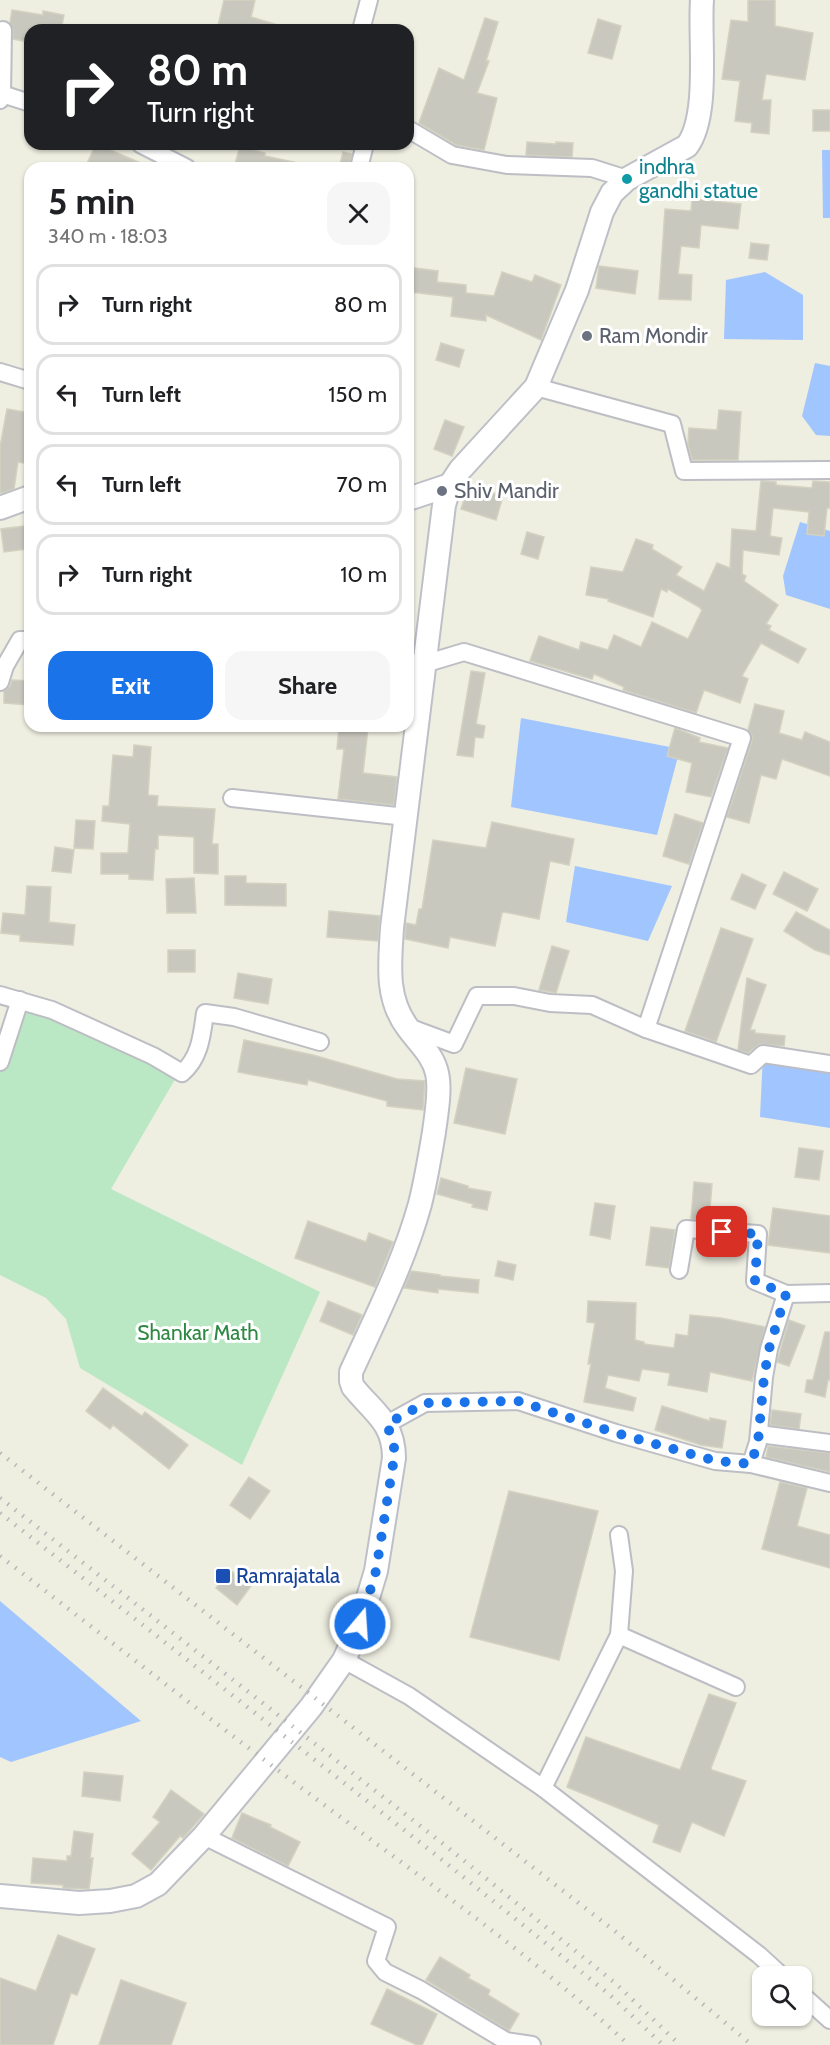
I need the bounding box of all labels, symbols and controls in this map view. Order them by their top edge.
text: 80 m [147,44,248,96]
icon: right [48,48,126,126]
text: Turn right [147,96,254,129]
place label: indhra gandhi statue [639,154,758,203]
marker: indhra gandhi statue [620,172,634,186]
text: 5 min [48,179,135,223]
button: close [327,182,390,245]
text: 340 m · 18:03 [48,224,168,248]
icon: right [51,288,84,321]
text: Turn right [102,291,192,318]
text: 80 m [334,291,387,318]
place label: Ram Mondir [599,323,708,348]
marker: Ram Mondir [580,329,594,343]
icon: left [51,378,84,411]
text: Turn left [102,381,181,408]
text: 150 m [328,381,387,408]
icon: left [51,468,84,501]
text: Turn left [102,471,181,498]
text: 70 m [337,471,387,498]
place label: Shiv Mandir [454,478,559,503]
marker: Shiv Mandir [435,484,449,498]
icon: right [51,558,84,591]
text: Turn right [102,561,192,588]
text: 10 m [340,561,387,588]
button: Exit [48,651,213,720]
button: Share [225,651,390,720]
pin [696,1206,747,1257]
icon: arrive [705,1215,738,1248]
park label: Shankar Math [137,1320,259,1345]
place label: Ramrajatala [236,1563,340,1589]
marker: Ramrajatala [214,1567,232,1585]
position arrow [328,1592,392,1656]
map controls [752,1966,812,2026]
button: search [752,1966,812,2026]

